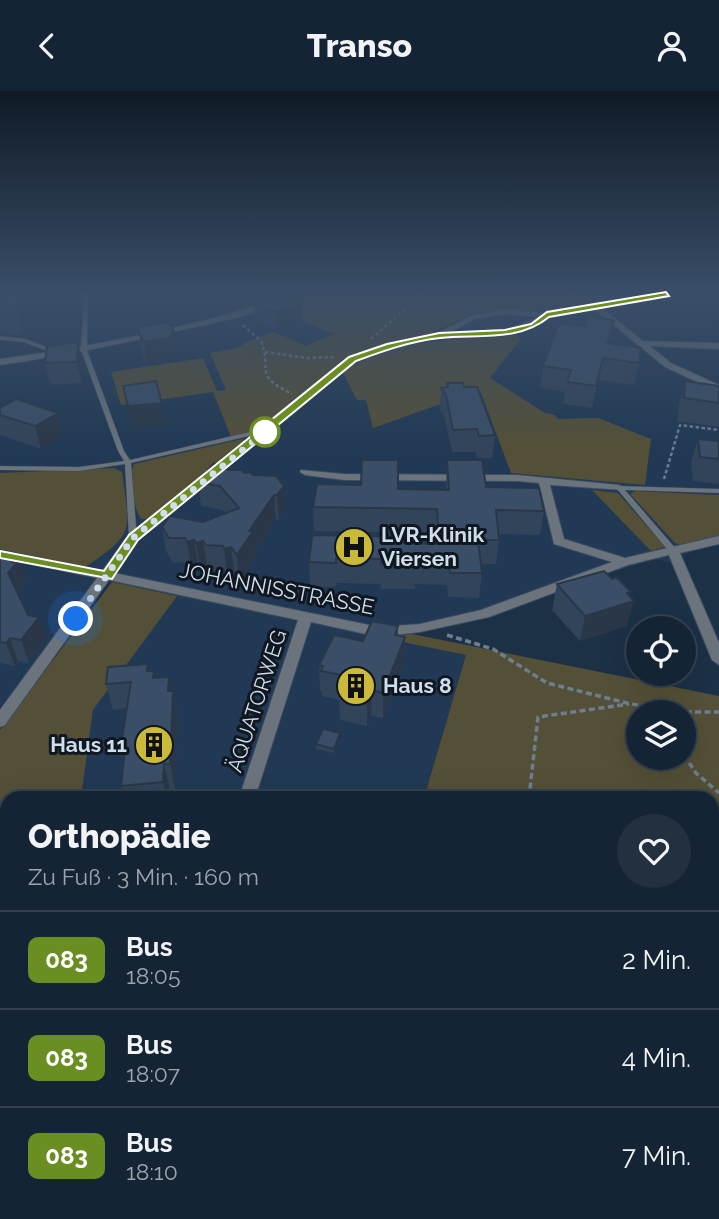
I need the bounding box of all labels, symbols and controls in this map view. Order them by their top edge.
icon: back [28,27,66,65]
text: Transo [307,27,412,64]
icon: person [653,27,691,65]
unlabelled marker [250,417,280,447]
place label: LVR-Klinik Viersen [381,522,484,571]
hospital icon: LVR-Klinik Viersen [333,526,375,568]
street label: JOHANNISSTRASSE [178,557,376,620]
your location [58,601,93,636]
map controls [626,616,696,770]
button: locate [626,616,696,686]
street label: ÄQUATORWEG [222,626,291,775]
building icon: Haus 8 [335,665,377,707]
place label: Haus 8 [383,673,452,698]
button: layers [626,700,696,770]
building icon: Haus 11 [133,724,175,766]
place label: Haus 11 [50,732,127,757]
button: heart [617,814,691,888]
text: Orthopädie [28,817,211,856]
text: Zu Fuß · 3 Min. · 160 m [28,863,259,890]
text: Bus [126,932,173,962]
text: 083 [45,945,88,974]
text: 2 Min. [622,945,691,975]
text: 18:05 [126,962,180,989]
text: Bus [126,1030,173,1060]
text: 083 [45,1043,88,1072]
text: 4 Min. [622,1043,691,1073]
text: 18:07 [126,1060,180,1087]
text: Bus [126,1128,173,1158]
text: 083 [45,1141,88,1170]
text: 7 Min. [622,1141,691,1171]
text: 18:10 [126,1158,178,1185]

